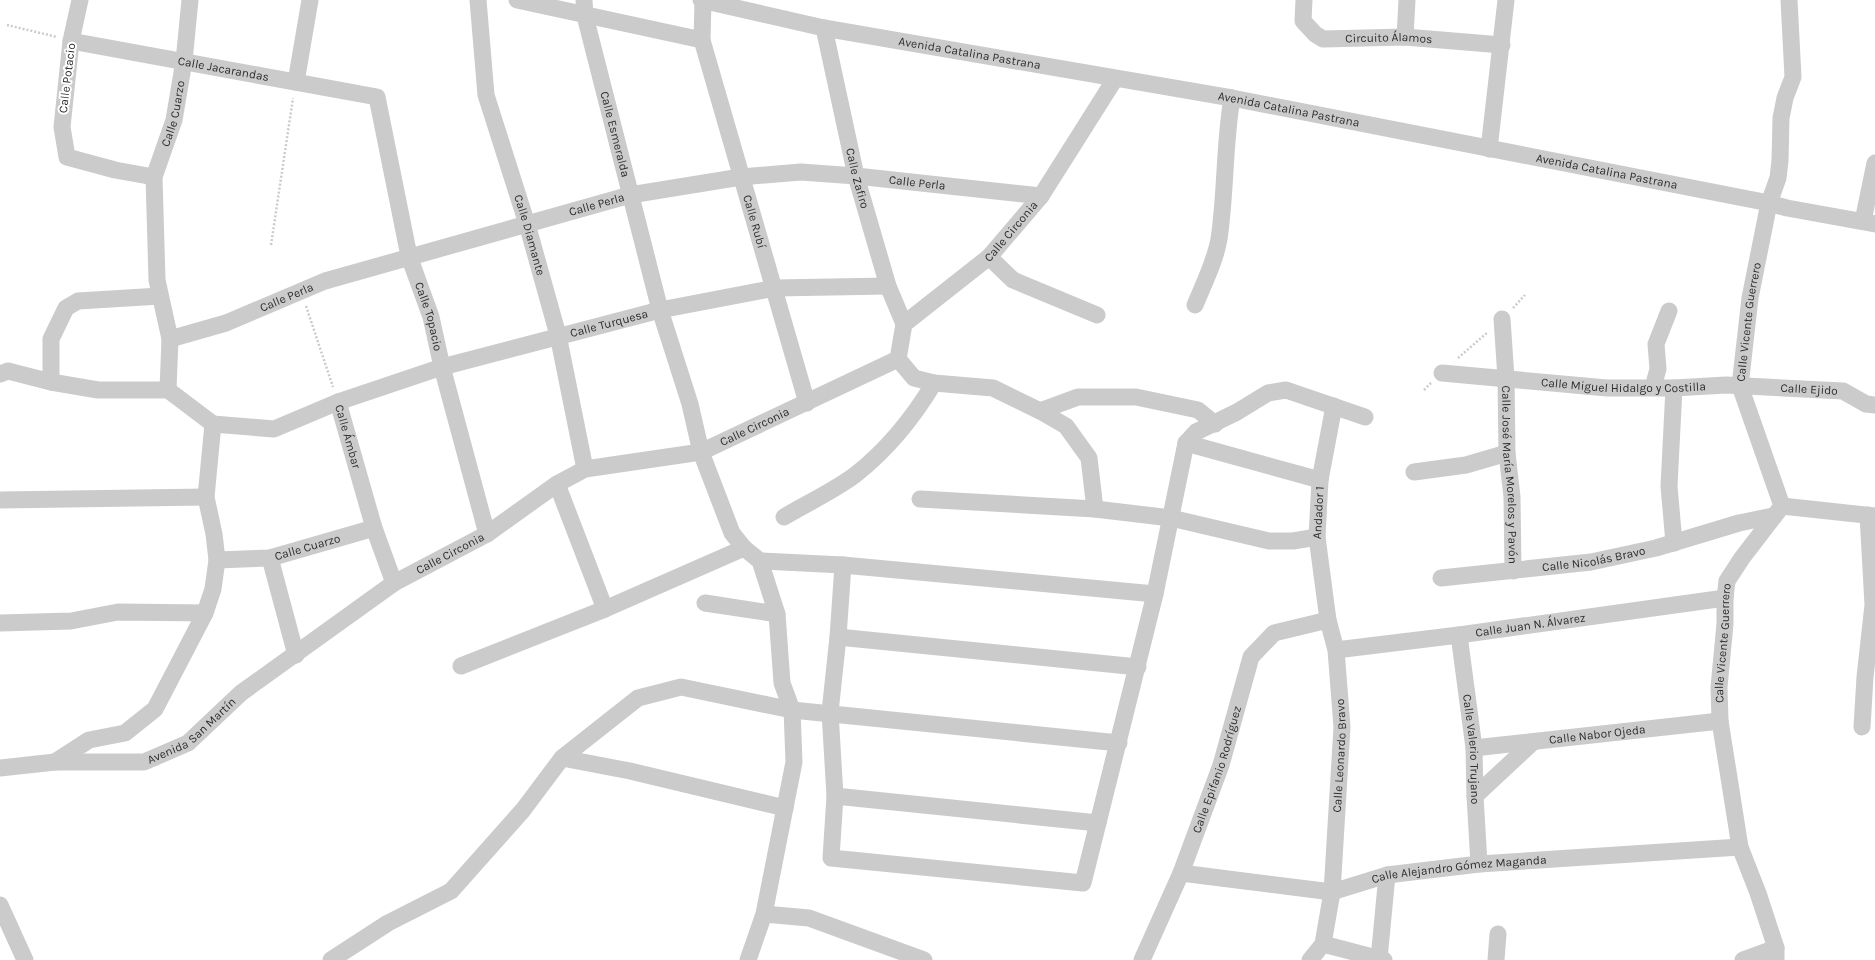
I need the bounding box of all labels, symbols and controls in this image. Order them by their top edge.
street label: Circuito Álamos [1345,29,1433,46]
street label: Avenida Catalina Pastrana [898,34,1042,72]
street label: Calle Potacio [56,42,78,114]
street label: Calle Jacarandas [177,54,270,84]
street label: Calle Cuarzo [158,79,188,148]
street label: Avenida Catalina Pastrana [1217,89,1361,130]
street label: Calle Esmeralda [597,90,633,179]
street label: Calle Zafiro [843,147,872,210]
street label: Avenida Catalina Pastrana [1535,151,1679,192]
street label: Calle Perla [888,173,946,193]
street label: Calle Perla [567,190,626,219]
street label: Calle Diamante [511,193,548,277]
street label: Calle Rubí [740,193,769,250]
street label: Calle Circonia [982,198,1041,265]
street label: Calle Vicente Guerrero [1734,261,1764,382]
street label: Calle Perla [258,280,315,315]
street label: Calle Topacio [412,280,445,352]
street label: Calle Turquesa [569,306,649,340]
street label: Calle Miguel Hidalgo y Costilla [1540,375,1706,395]
street label: Calle Ejido [1780,381,1838,398]
street label: Calle José María Morelos y Pavón [1499,385,1520,564]
street label: Calle Ámbar [332,403,364,471]
street label: Calle Circonia [718,404,792,449]
street label: Andador 1 [1310,486,1327,539]
street label: Calle Circonia [414,530,487,577]
street label: Calle Cuarzo [273,531,342,563]
street label: Calle Nicolás Bravo [1541,543,1647,574]
street label: Calle Vicente Guerrero [1712,582,1734,703]
street label: Calle Juan N. Álvarez [1474,610,1587,640]
street label: Calle Valerio Trujano [1460,693,1482,805]
street label: Avenida San Martín [145,695,239,767]
street label: Calle Leonardo Bravo [1330,698,1349,813]
street label: Calle Epifanio Rodríguez [1189,704,1244,835]
street label: Calle Nabor Ojeda [1548,722,1646,747]
street label: Calle Alejandro Gómez Maganda [1370,853,1547,886]

